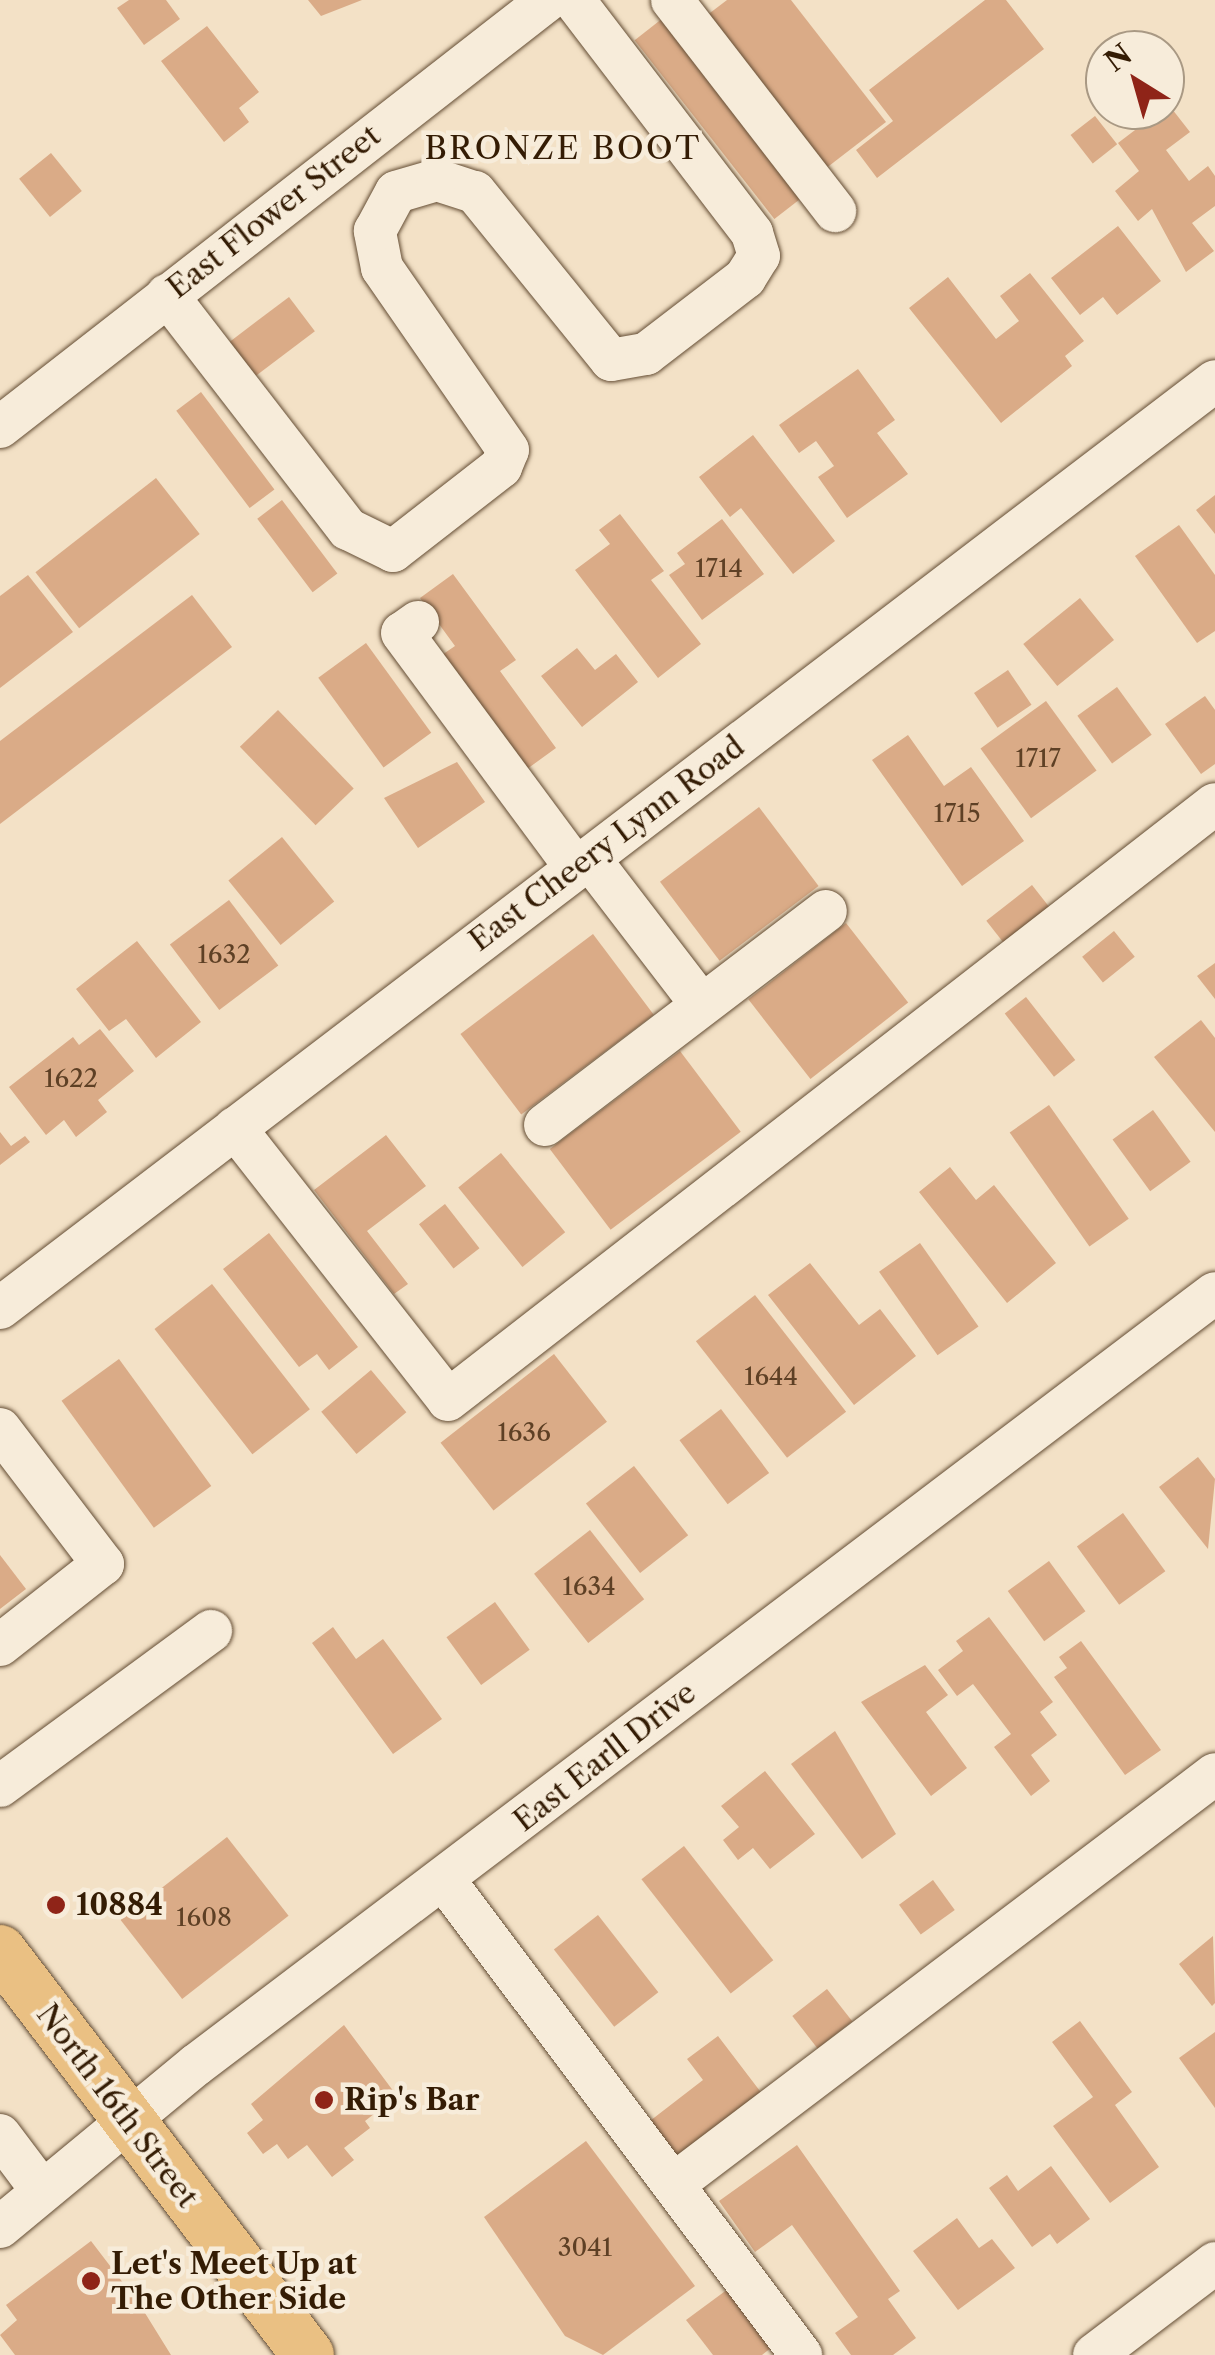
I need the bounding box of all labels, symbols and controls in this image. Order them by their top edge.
north arrow [1085,30,1185,130]
text: N [1098,37,1138,79]
street label: East Flower Street [160,118,388,306]
district label: BRONZE BOOT [424,129,702,167]
house number: 1714 [695,554,743,584]
street label: East Cheery Lynn Road [462,729,752,959]
house number: 1717 [1015,744,1061,774]
house number: 1715 [934,799,980,829]
house number: 1632 [197,940,251,970]
house number: 1622 [44,1064,98,1094]
house number: 1644 [744,1362,798,1392]
house number: 1636 [497,1418,551,1448]
house number: 1634 [562,1572,616,1602]
street label: East Earll Drive [507,1675,703,1839]
place label: 10884 [76,1887,163,1923]
marker: 10884 [45,1894,67,1916]
house number: 1608 [176,1903,232,1933]
street label: North 16th Street [29,1997,205,2215]
place label: Rip's Bar [344,2082,479,2118]
marker: Rip's Bar [313,2089,335,2111]
house number: 3041 [558,2233,612,2263]
place label: Let's Meet Up at The Other Side [111,2246,357,2316]
marker: Let's Meet Up at The Other Side [80,2270,102,2292]

